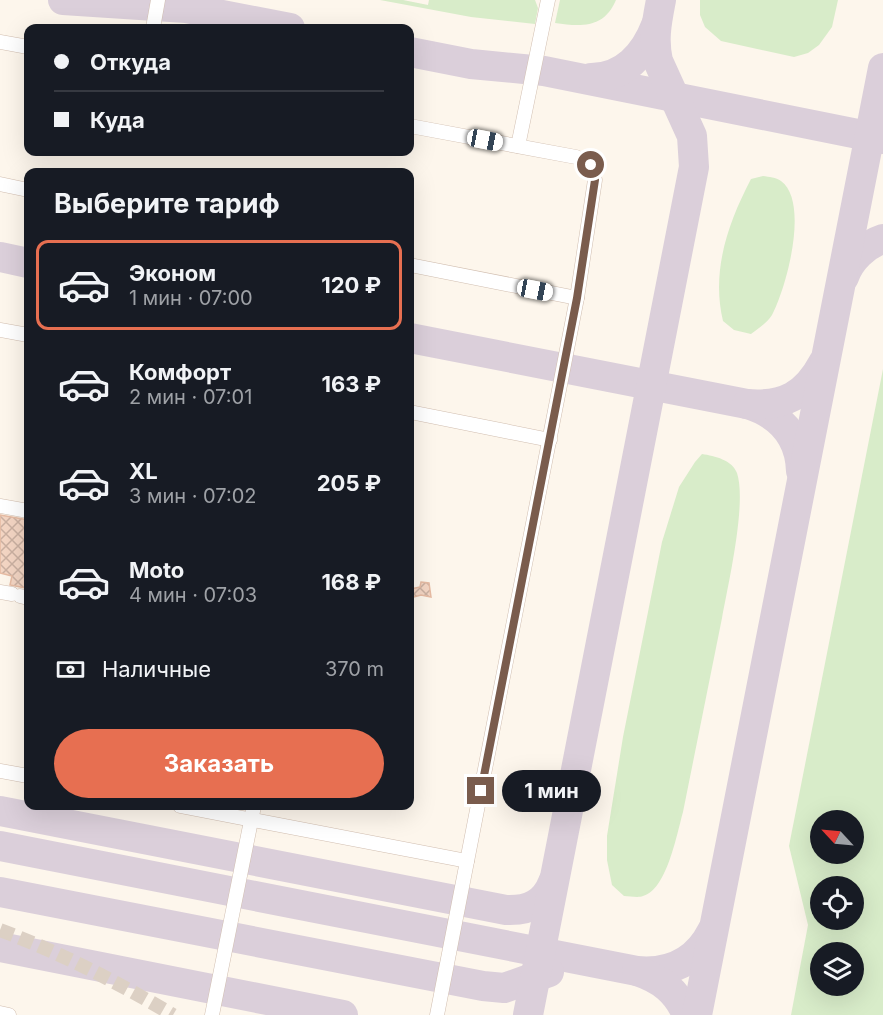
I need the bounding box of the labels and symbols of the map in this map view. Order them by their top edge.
car [466,128,504,152]
route start [577,151,604,178]
car [516,278,554,302]
callout: 1 мин [502,770,601,812]
route end [467,777,494,804]
north arrow [810,810,864,864]

